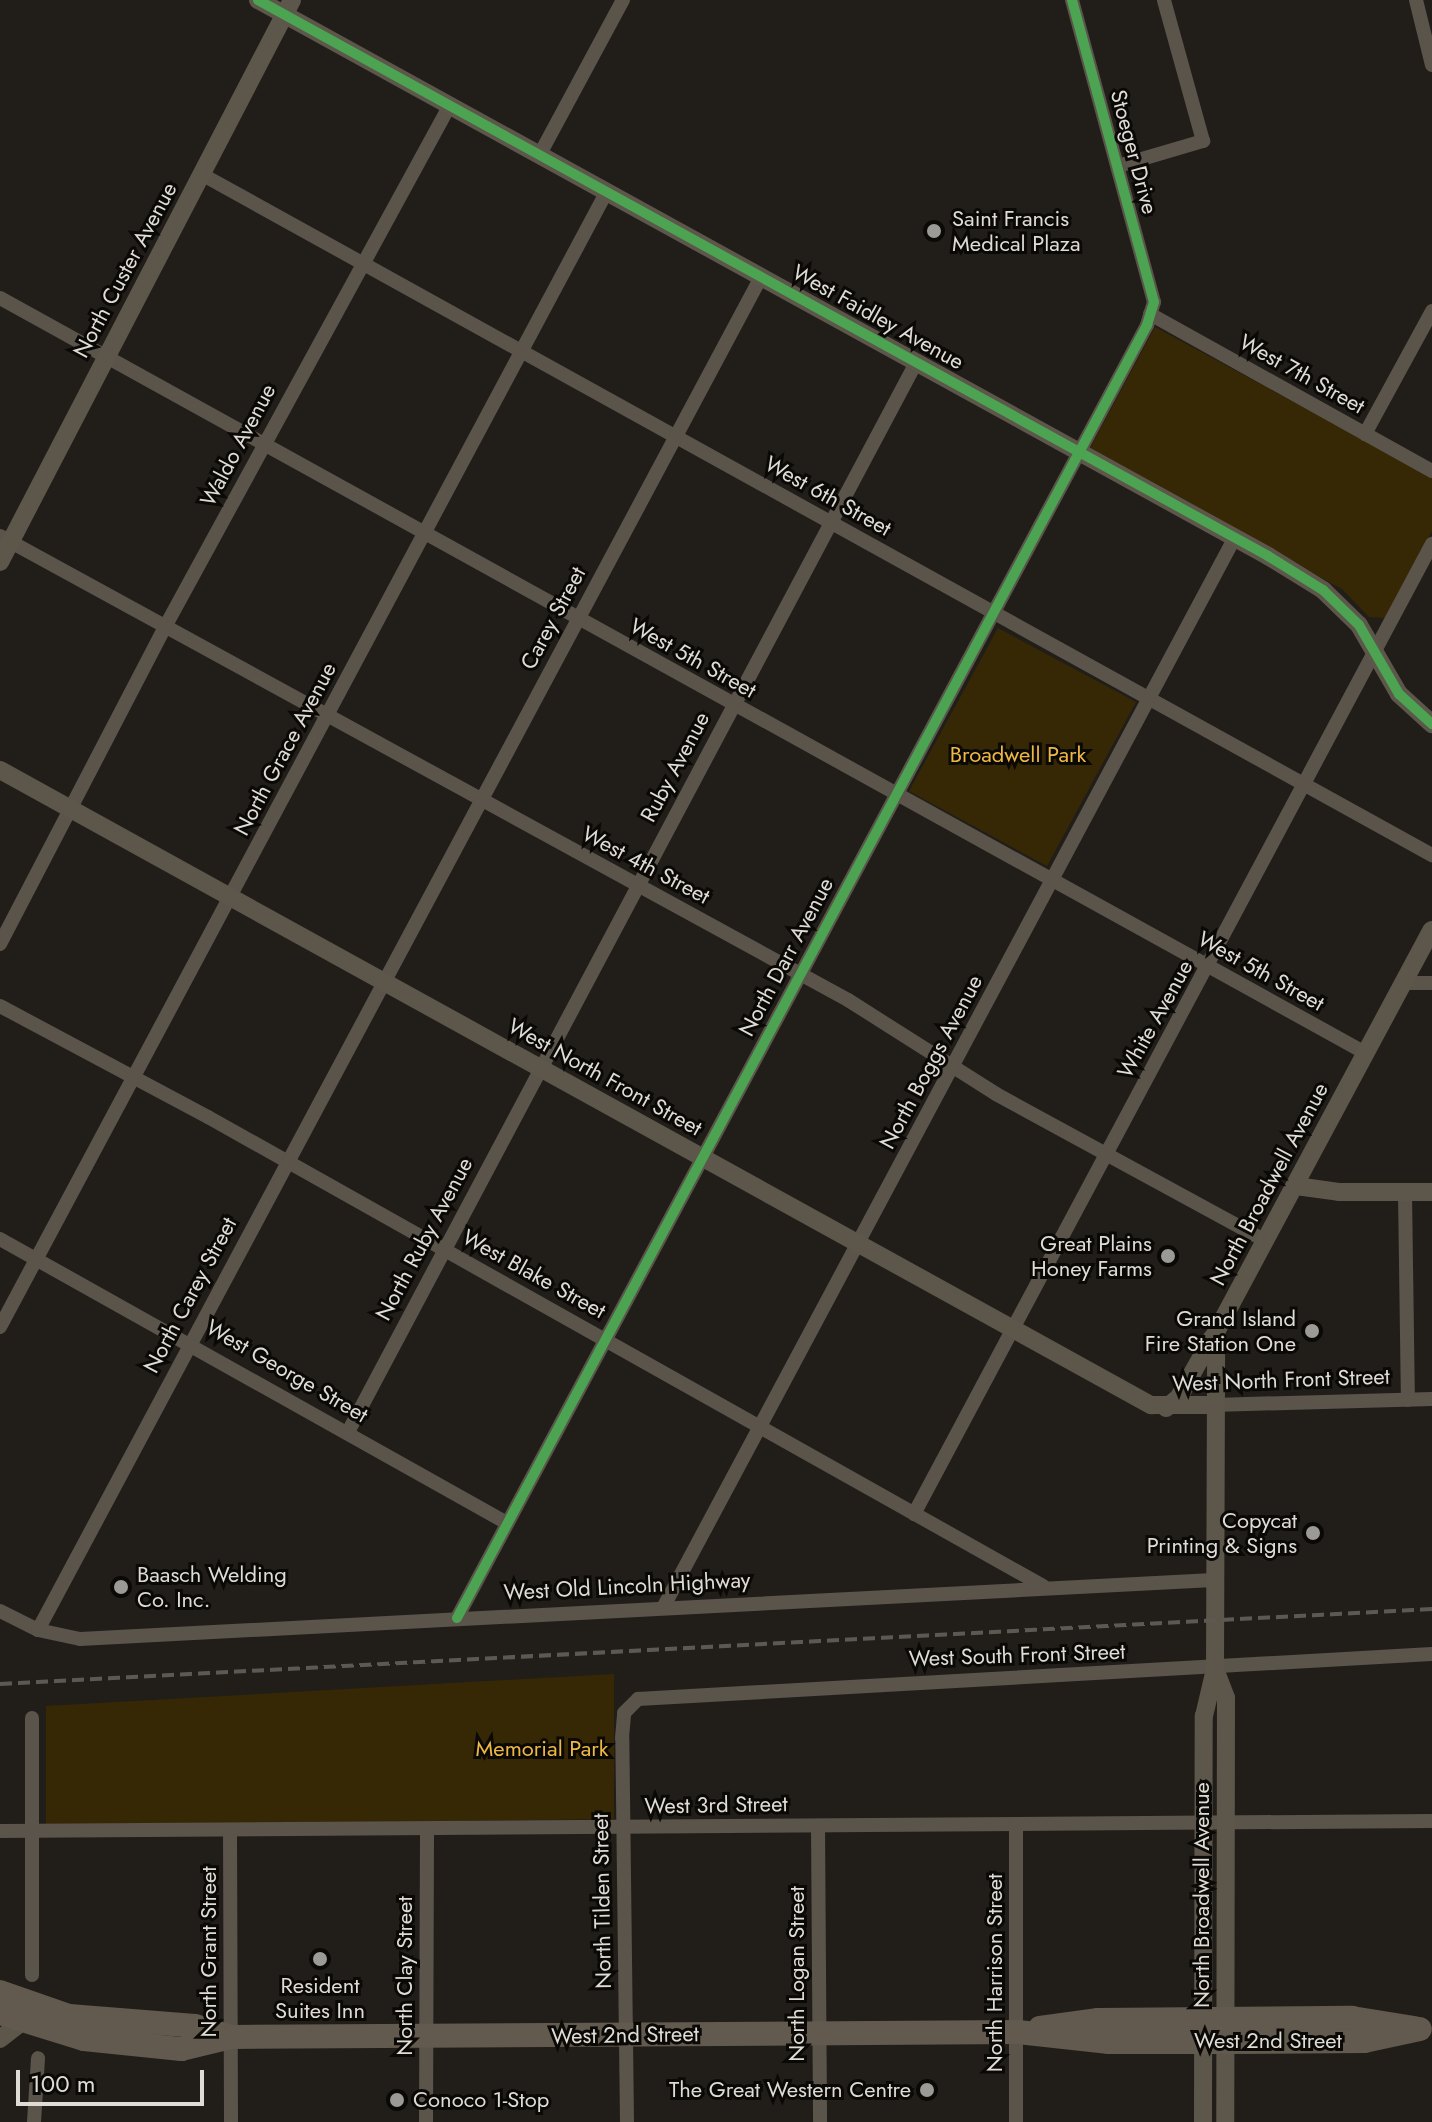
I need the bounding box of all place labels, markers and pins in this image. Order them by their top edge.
place label: Saint Francis Medical Plaza [952,205,1081,256]
marker: Saint Francis Medical Plaza [923,220,945,242]
place label: Great Plains Honey Farms [1031,1230,1152,1282]
marker: Great Plains Honey Farms [1159,1247,1177,1265]
place label: Grand Island Fire Station One [1145,1305,1296,1356]
marker: Grand Island Fire Station One [1303,1322,1321,1340]
place label: Copycat Printing & Signs [1147,1507,1297,1558]
marker: Copycat Printing & Signs [1304,1524,1322,1542]
place label: Baasch Welding Co. Inc. [137,1561,287,1612]
marker: Baasch Welding Co. Inc. [112,1578,130,1596]
marker: Resident Suites Inn [311,1950,329,1968]
place label: Resident Suites Inn [275,1972,365,2024]
place label: The Great Western Centre [669,2077,911,2103]
marker: The Great Western Centre [918,2081,936,2099]
place label: Conoco 1-Stop [413,2087,549,2113]
marker: Conoco 1-Stop [388,2091,406,2109]

